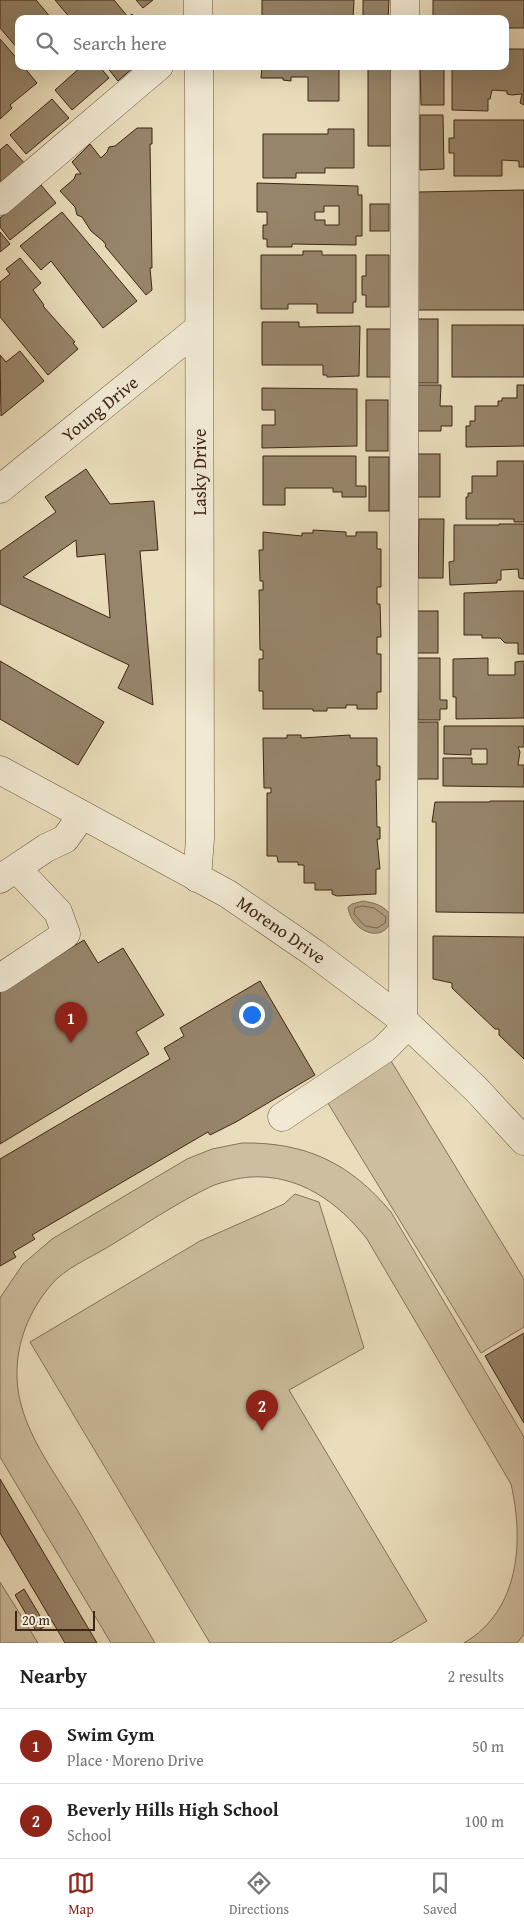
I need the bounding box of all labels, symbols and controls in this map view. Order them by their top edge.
search box [15,15,509,70]
icon: search [33,29,61,57]
text: Search here [73,29,167,57]
street label: Young Drive [55,369,144,448]
street label: Lasky Drive [186,429,213,515]
street label: Moreno Drive [231,889,331,970]
pin: 1 [55,1002,87,1043]
your location [239,1002,265,1028]
pin: 2 [246,1390,278,1431]
scale bar [15,1608,95,1631]
text: 20 m [22,1610,50,1630]
text: Nearby [20,1660,87,1691]
text: 2 results [447,1664,504,1688]
text: Swim Gym [67,1720,155,1748]
text: 1 [32,1734,40,1758]
text: 50 m [472,1734,504,1758]
text: Place · Moreno Drive [67,1748,204,1772]
text: Beverly Hills High School [67,1795,279,1823]
text: 2 [32,1809,40,1833]
text: 100 m [464,1809,504,1833]
text: School [67,1823,111,1847]
tab: Map [67,1869,95,1919]
tab: Directions [229,1869,289,1919]
tab: Saved [423,1869,457,1919]

